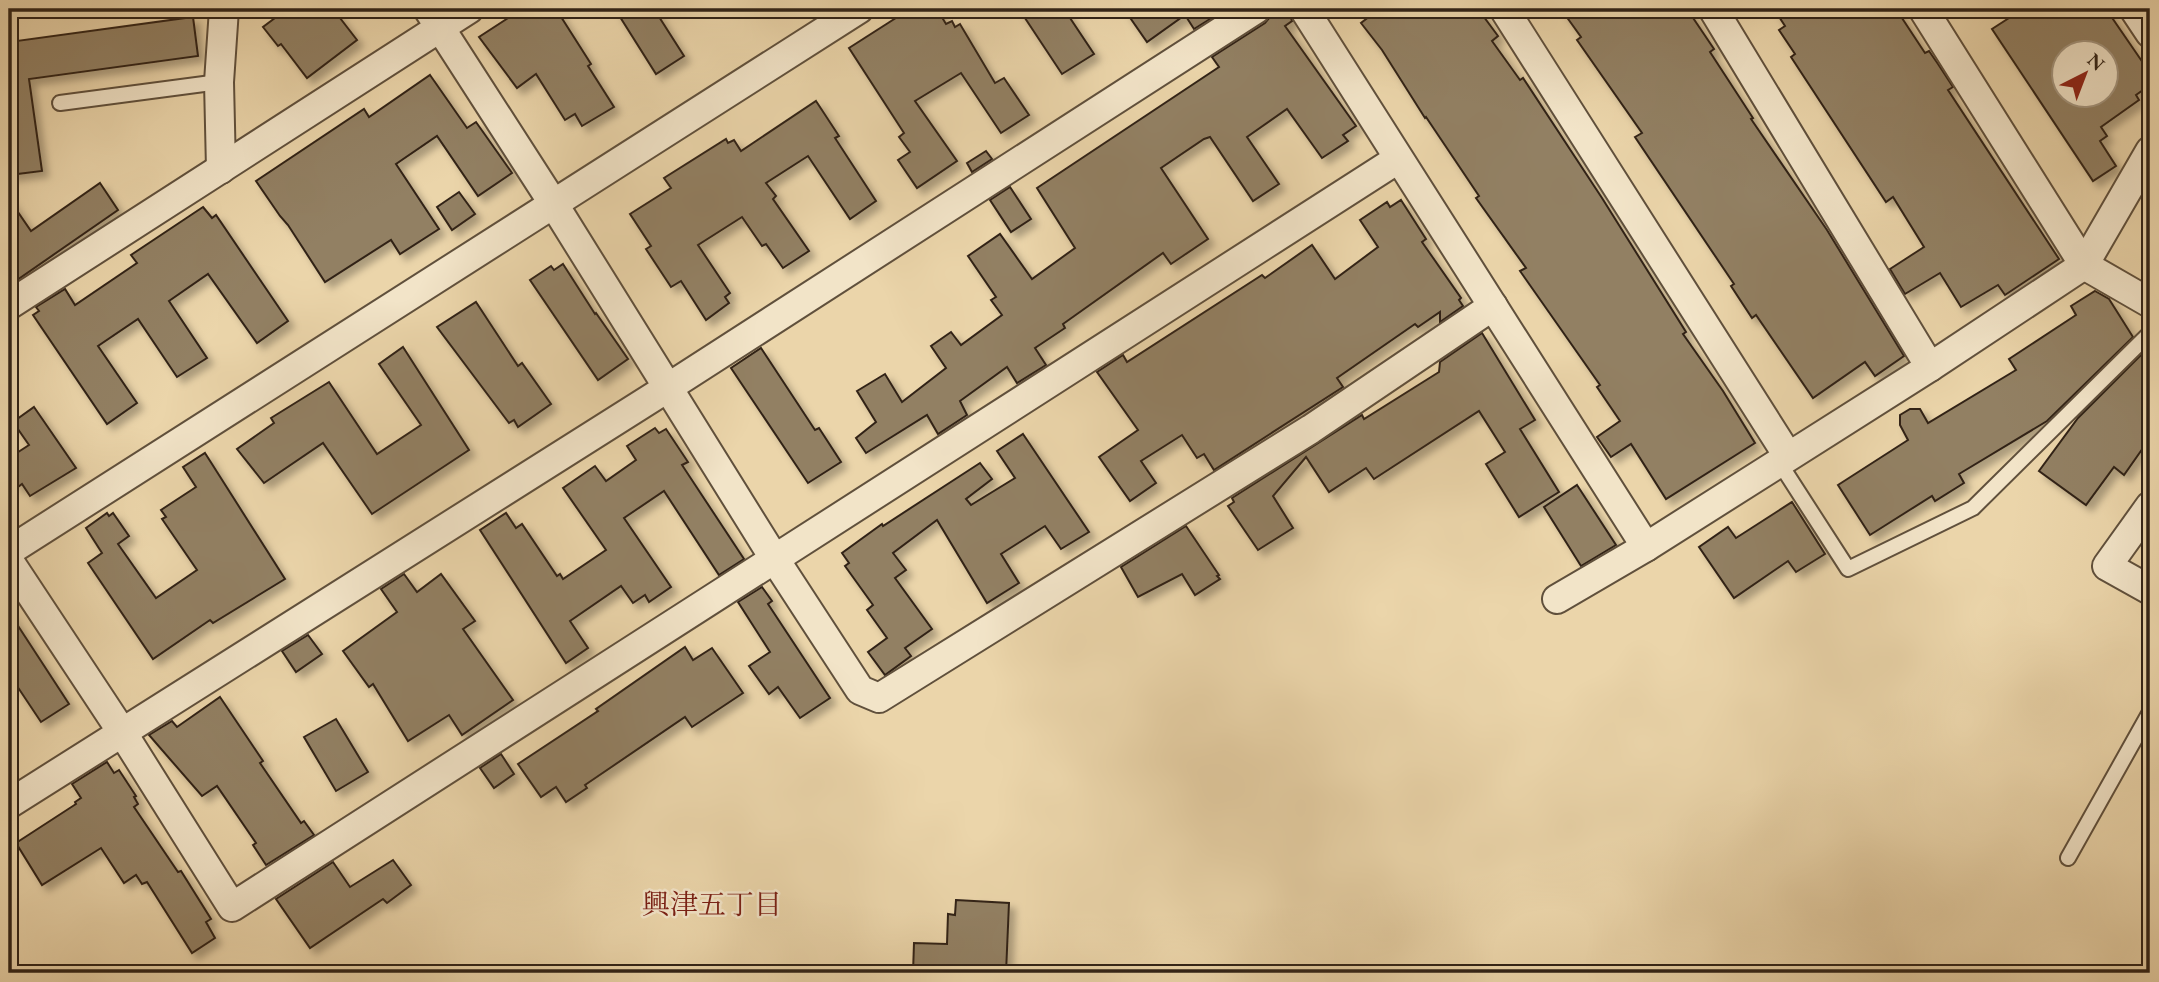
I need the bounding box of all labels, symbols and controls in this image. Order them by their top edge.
north arrow [2050,38,2120,108]
text: N [2082,47,2111,77]
district label: 興津五丁目 [642,886,782,922]

